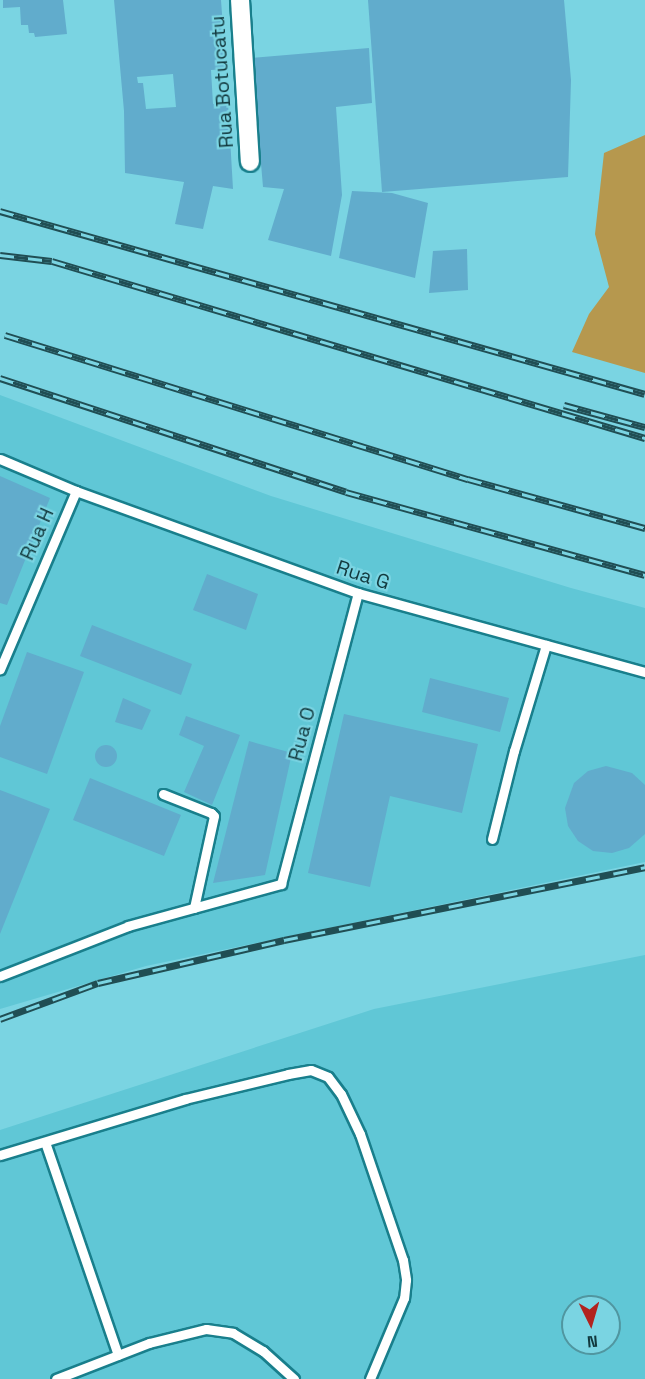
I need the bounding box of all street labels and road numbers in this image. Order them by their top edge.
street label: Rua Botucatu [205,15,239,149]
street label: Rua H [15,504,59,564]
street label: Rua G [333,555,393,595]
street label: Rua O [283,704,321,764]

